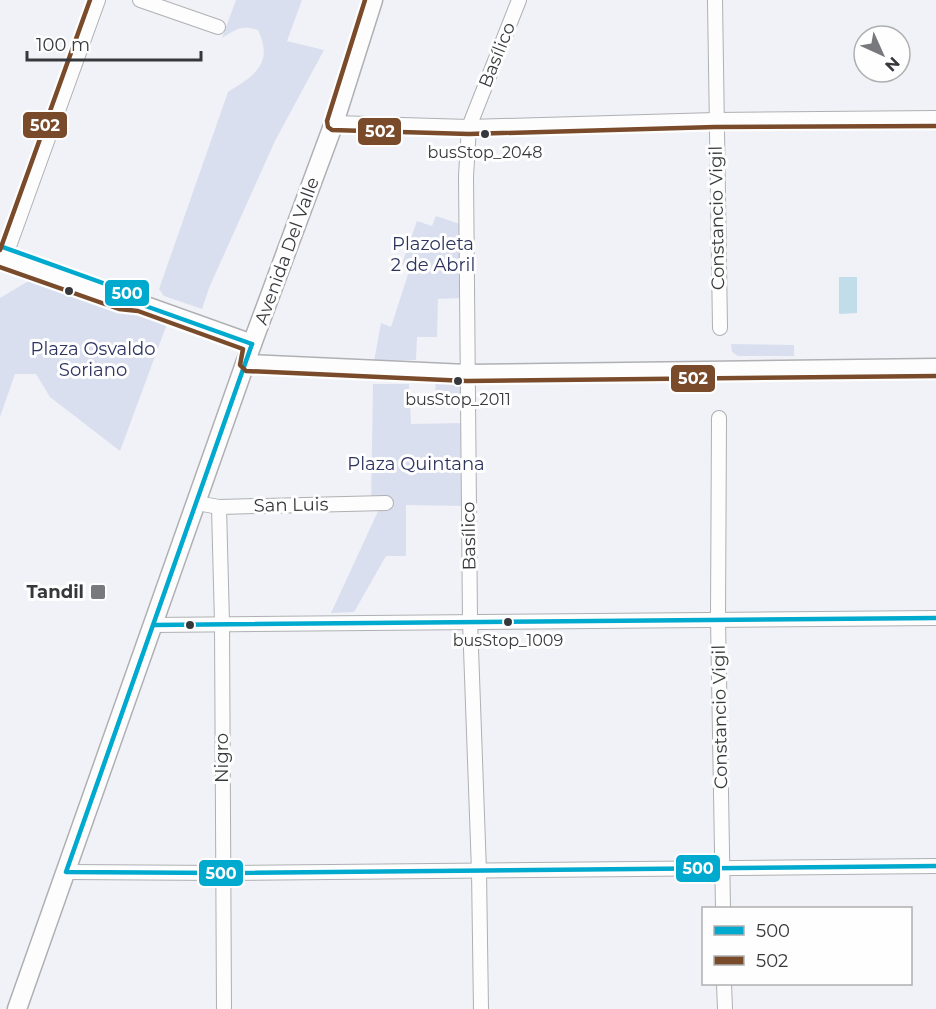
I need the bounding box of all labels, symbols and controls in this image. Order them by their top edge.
street label: Basílico [474,19,520,91]
scale bar [27,24,201,62]
north arrow [852,24,912,84]
text: 100 m [36,34,90,56]
text: N [881,53,904,76]
line badge: 502 [22,111,68,139]
text: 502 [30,116,60,135]
line badge: 502 [357,117,402,146]
text: 502 [365,122,395,141]
marker: busStop_2048 [479,128,491,140]
place label: busStop_2048 [427,143,543,162]
street label: Constancio Vigil [705,146,729,290]
street label: Avenida Del Valle [250,174,324,328]
park label: Plazoleta 2 de Abril [391,233,475,276]
line badge: 500 [104,279,150,307]
text: 500 [111,284,143,303]
unlabelled marker [63,285,75,297]
park label: Plaza Osvaldo Soriano [31,338,155,381]
line badge: 502 [670,364,716,393]
text: 502 [678,369,708,388]
marker: busStop_2011 [452,375,464,387]
place label: busStop_2011 [405,390,511,409]
park label: Plaza Quintana [347,453,485,475]
street label: San Luis [253,493,329,517]
street label: Basílico [457,501,481,571]
place label: Tandil [26,581,84,603]
marker: Tandil [89,583,107,601]
marker: busStop_1009 [502,616,514,628]
unlabelled marker [184,619,196,631]
place label: busStop_1009 [453,631,563,650]
street label: Constancio Vigil [708,645,732,789]
street label: Nigro [211,733,233,783]
line badge: 500 [675,854,721,883]
line badge: 500 [198,859,244,887]
text: 500 [682,859,714,878]
text: 500 [205,864,237,883]
legend [702,907,912,985]
text: 500 [756,920,790,942]
text: 502 [756,950,788,972]

